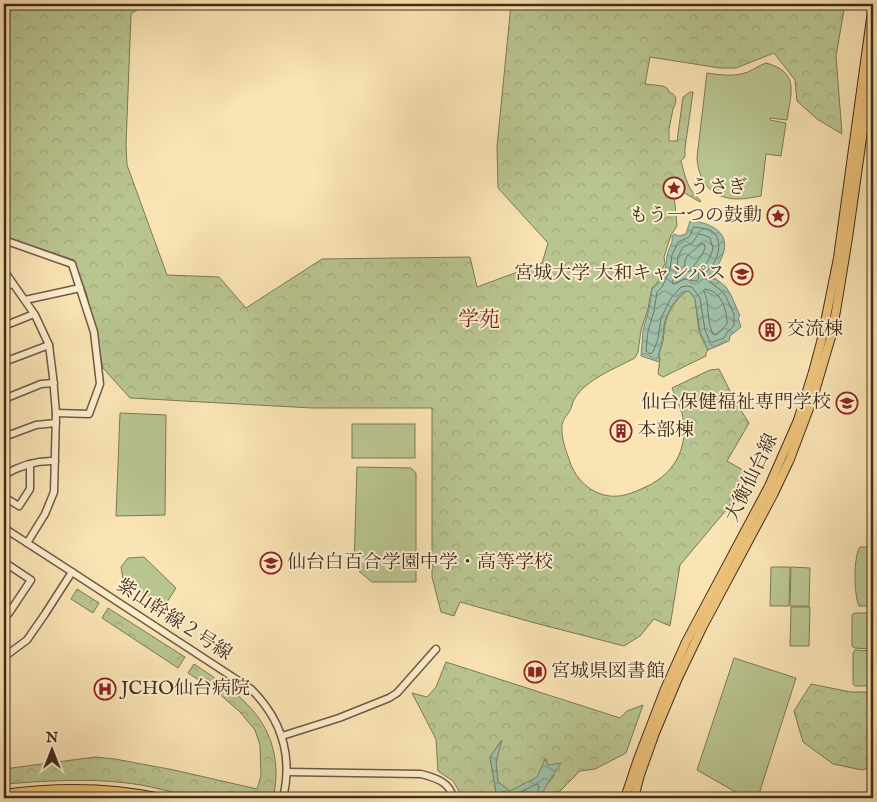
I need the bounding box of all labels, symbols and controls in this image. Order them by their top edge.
place icon: うさぎ [662,176,686,200]
place label: うさぎ [690,176,747,200]
place label: もう一つの鼓動 [629,204,762,228]
place icon: もう一つの鼓動 [766,204,790,228]
place label: 宮城大学 大和キャンパス [514,262,726,286]
school or university icon: 宮城大学 大和キャンパス [730,262,754,286]
district label: 学苑 [458,307,500,334]
building icon: 交流棟 [758,318,782,342]
place label: 交流棟 [786,318,843,342]
place label: 仙台保健福祉専門学校 [641,391,831,415]
school or university icon: 仙台保健福祉専門学校 [835,391,859,415]
building icon: 本部棟 [609,419,633,443]
place label: 本部棟 [637,419,694,443]
street label: 大衡仙台線 [720,430,784,526]
school or university icon: 仙台白百合学園中学・高等学校 [259,551,283,575]
place label: 仙台白百合学園中学・高等学校 [287,551,553,575]
street label: 紫山幹線２号線 [112,574,236,666]
library icon: 宮城県図書館 [523,660,547,684]
place label: 宮城県図書館 [551,660,665,684]
hospital icon: JCHO仙台病院 [93,677,117,701]
place label: JCHO仙台病院 [119,677,250,701]
north arrow [28,724,78,774]
text: N [45,729,58,747]

